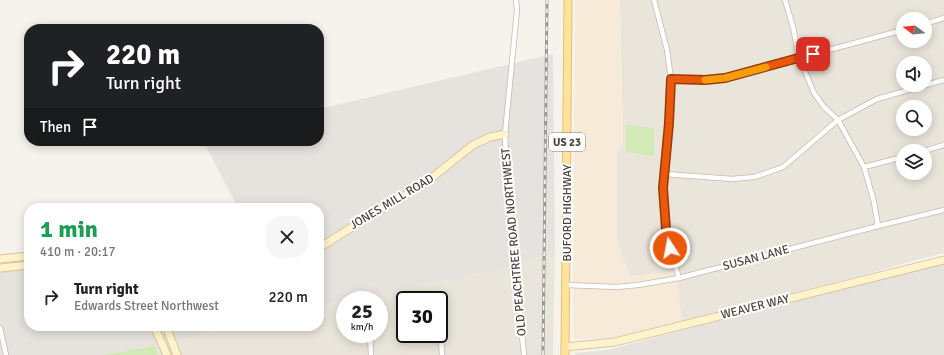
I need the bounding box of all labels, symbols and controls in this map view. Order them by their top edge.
north arrow [896,12,932,48]
map controls [896,12,932,180]
pin [796,37,830,71]
text: 220 m [106,38,180,72]
icon: right [40,40,92,92]
icon: arrive [802,43,824,65]
button: sound [896,56,932,92]
text: Turn right [106,72,181,94]
button: search [896,100,932,136]
icon: arrive [79,116,101,138]
text: Then [40,118,71,136]
road number: US 23 [549,133,585,151]
button: layers [896,144,932,180]
street label: OLD PEACHTREE ROAD NORTHWEST [498,147,530,337]
street label: BUFORD HIGHWAY [560,164,575,262]
street label: JONES MILL ROAD [347,171,437,233]
text: 1 min [40,214,98,244]
button: close [266,216,308,258]
position arrow [649,227,691,269]
street label: SUSAN LANE [721,242,791,274]
text: 410 m · 20:17 [40,244,116,260]
text: Turn right [74,280,139,298]
icon: right [40,286,62,308]
text: 220 m [268,288,308,306]
speed limit sign: 30 [396,291,448,343]
street label: WEAVER WAY [719,291,791,323]
text: Edwards Street Northwest [74,298,219,314]
text: 25 [351,299,373,324]
text: km/h [351,321,373,333]

